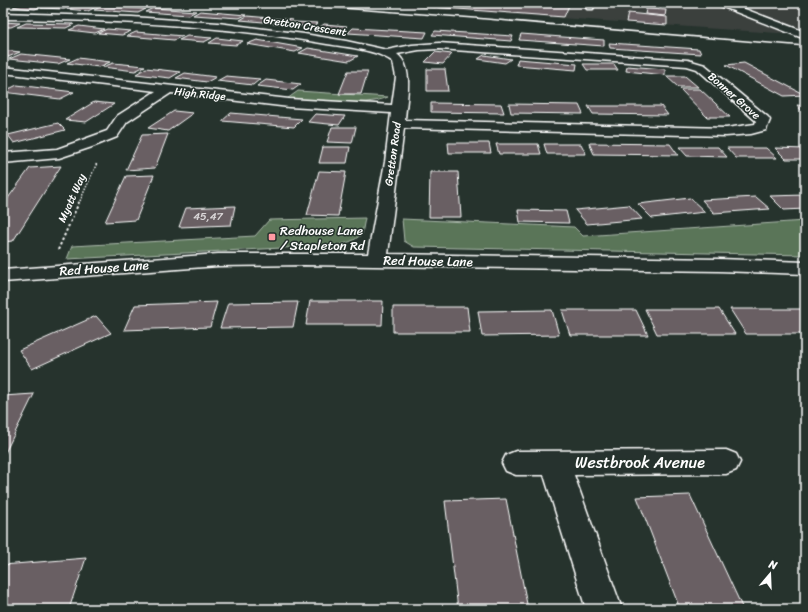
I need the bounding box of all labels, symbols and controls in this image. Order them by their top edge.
street label: Gretton Crescent [262,10,348,42]
street label: Bonner Grove [703,68,765,125]
street label: High Ridge [173,82,227,106]
street label: Gretton Road [379,120,407,187]
street label: Myatt Way [53,170,91,226]
house number: 45,47 [193,207,224,226]
place label: Redhouse Lane / Stapleton Rd [280,219,366,257]
marker: Redhouse Lane / Stapleton Rd [267,232,277,242]
street label: Red House Lane [383,249,473,273]
street label: Red House Lane [59,253,149,283]
street label: Westbrook Avenue [575,448,705,477]
north arrow [750,554,790,594]
text: N [765,554,780,575]

